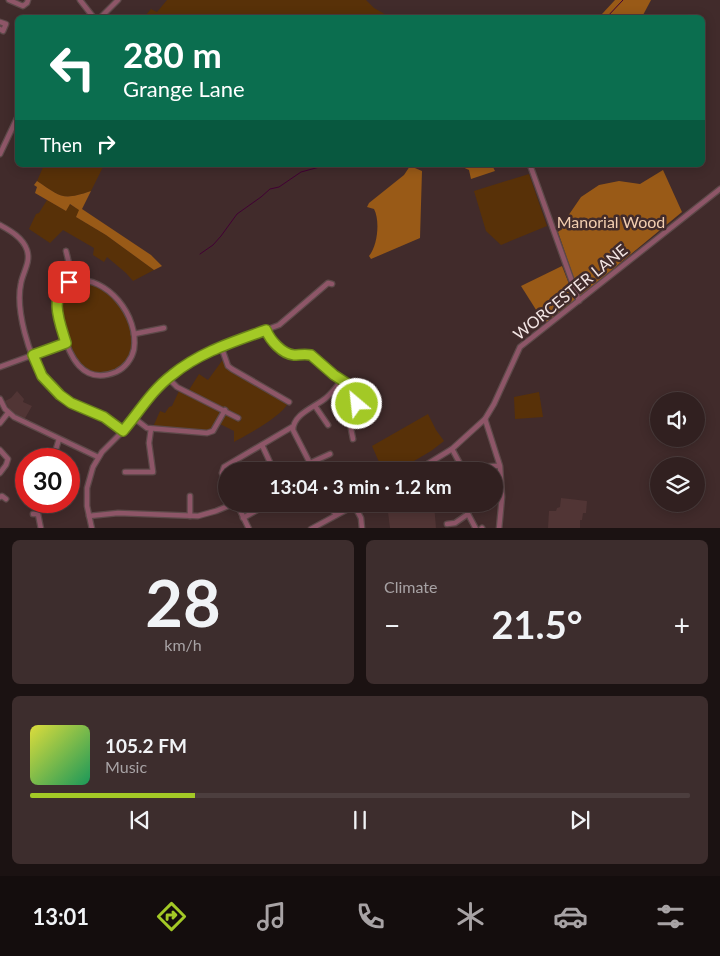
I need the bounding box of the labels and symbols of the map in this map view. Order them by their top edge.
park label: Manorial Wood [557,212,665,231]
street label: WORCESTER LANE [509,240,630,343]
pin [48,261,90,303]
position arrow [330,377,382,429]
speed limit sign: 30 [15,448,80,513]

